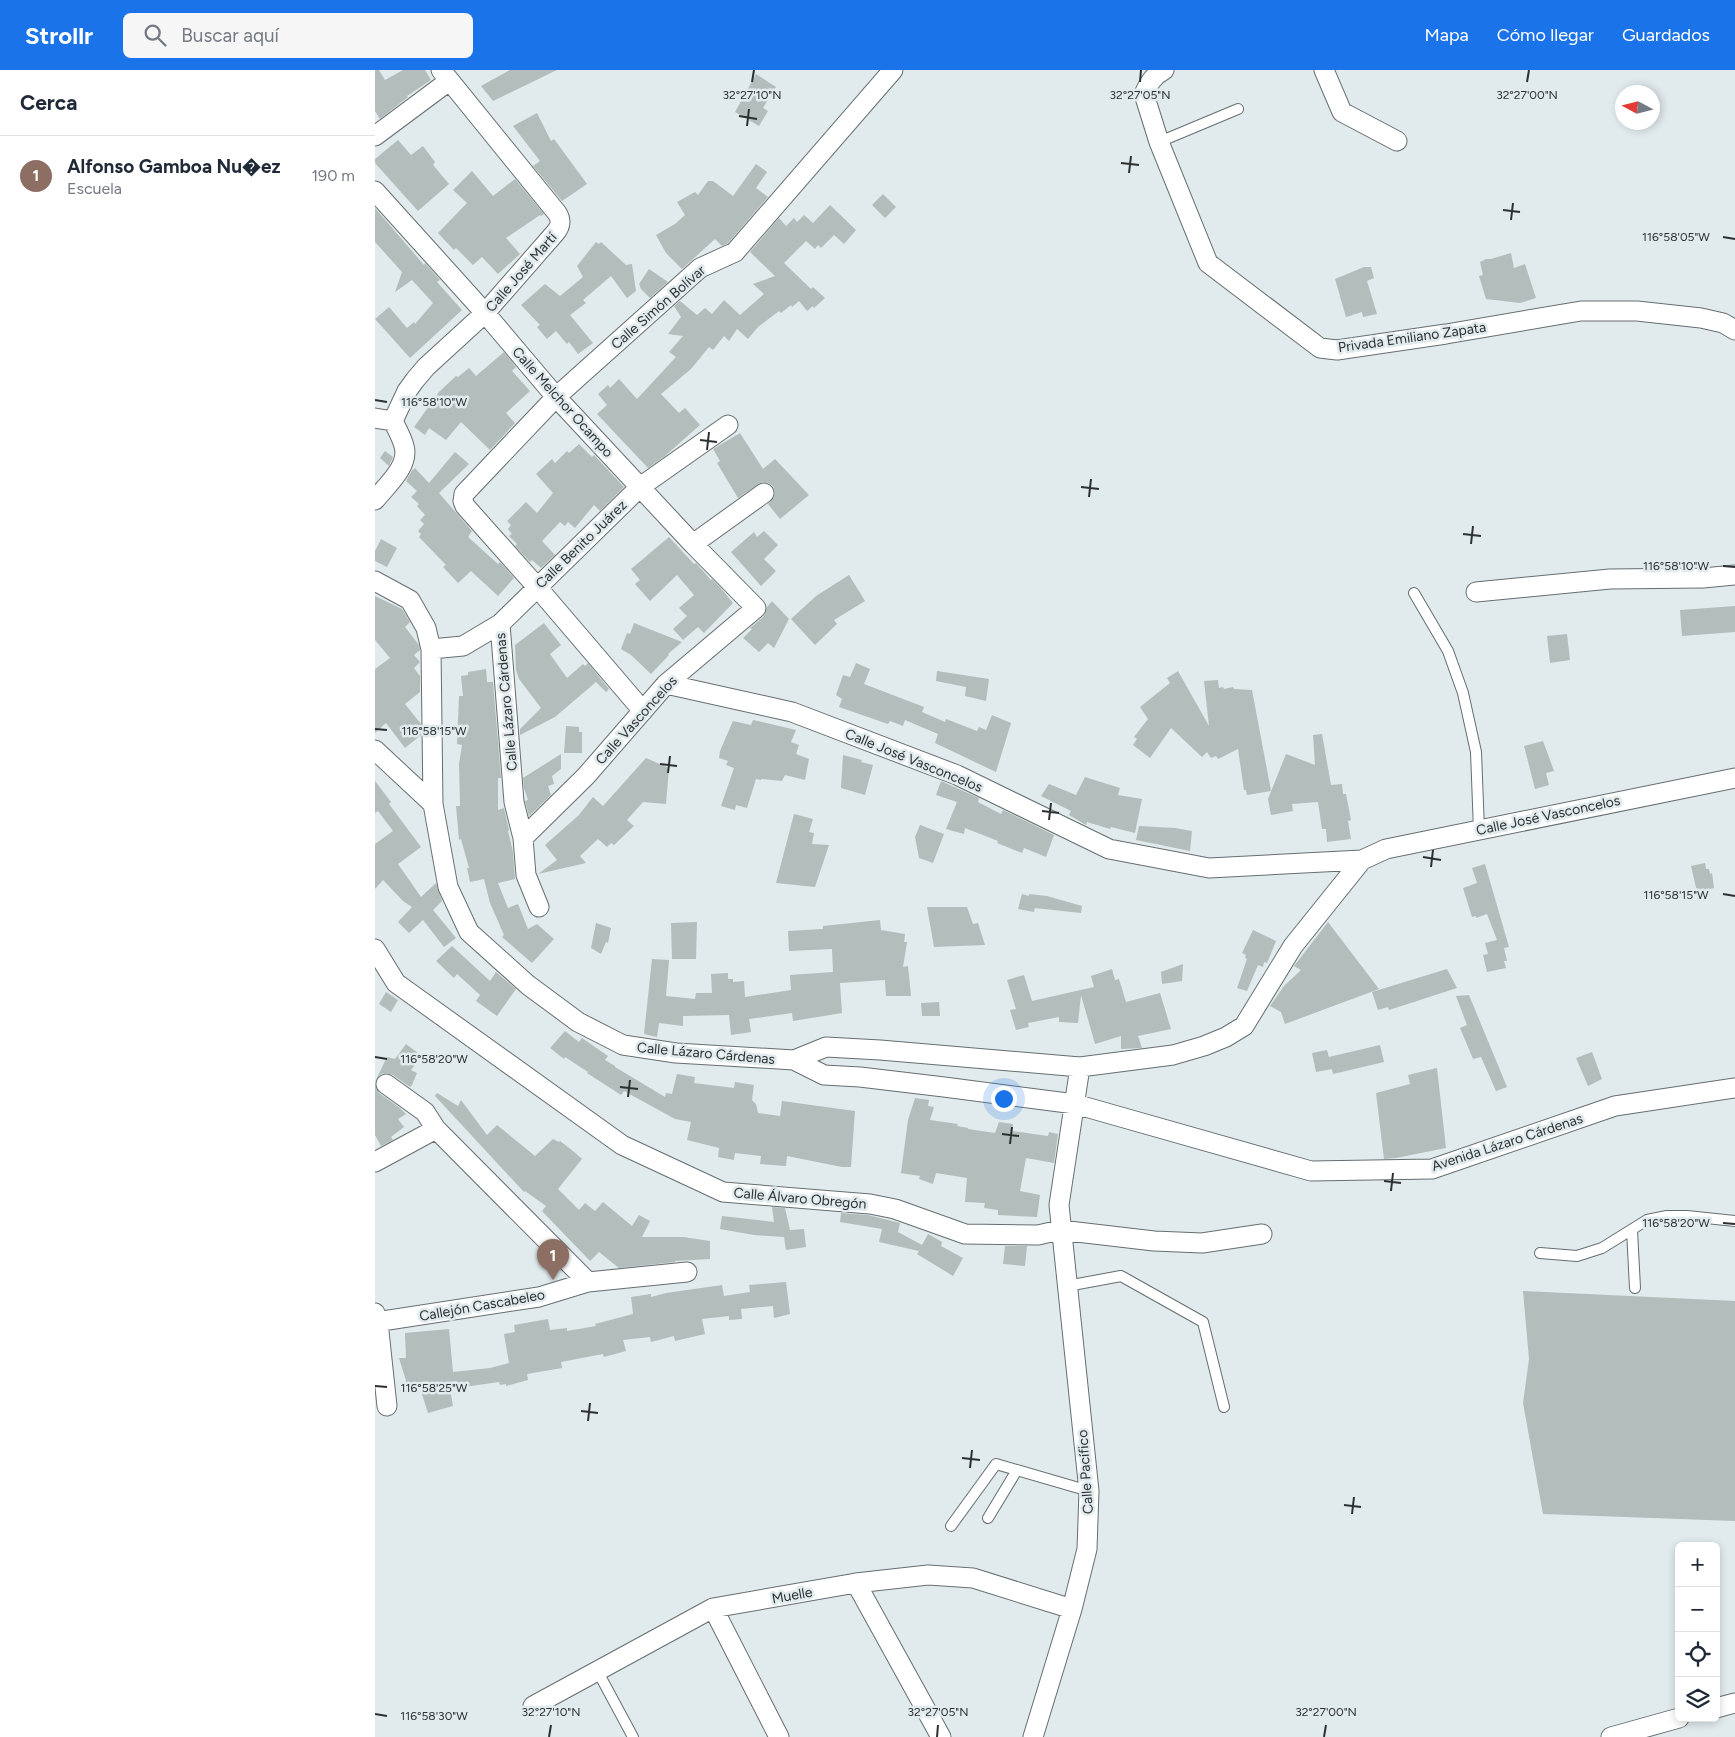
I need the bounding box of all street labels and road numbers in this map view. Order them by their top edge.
street label: Calle José Martí [482,229,561,316]
street label: Calle Simón Bolívar [608,262,709,353]
street label: Privada Emiliano Zapata [1337,319,1487,356]
street label: Calle Melchor Ocampo [509,344,617,461]
street label: Calle Benito Juárez [532,496,630,592]
street label: Calle Lázaro Cárdenas [492,632,521,772]
street label: Calle Vasconcelos [592,672,681,768]
street label: Calle José Vasconcelos [843,725,985,796]
street label: Calle José Vasconcelos [1475,792,1622,839]
street label: Calle Lázaro Cárdenas [636,1039,776,1068]
street label: Avenida Lázaro Cárdenas [1429,1110,1585,1175]
street label: Calle Álvaro Obregón [733,1184,867,1213]
street label: Callejón Cascabeleo [418,1286,546,1325]
street label: Calle Pacífico [1074,1429,1097,1515]
street label: Muelle [770,1583,814,1607]

